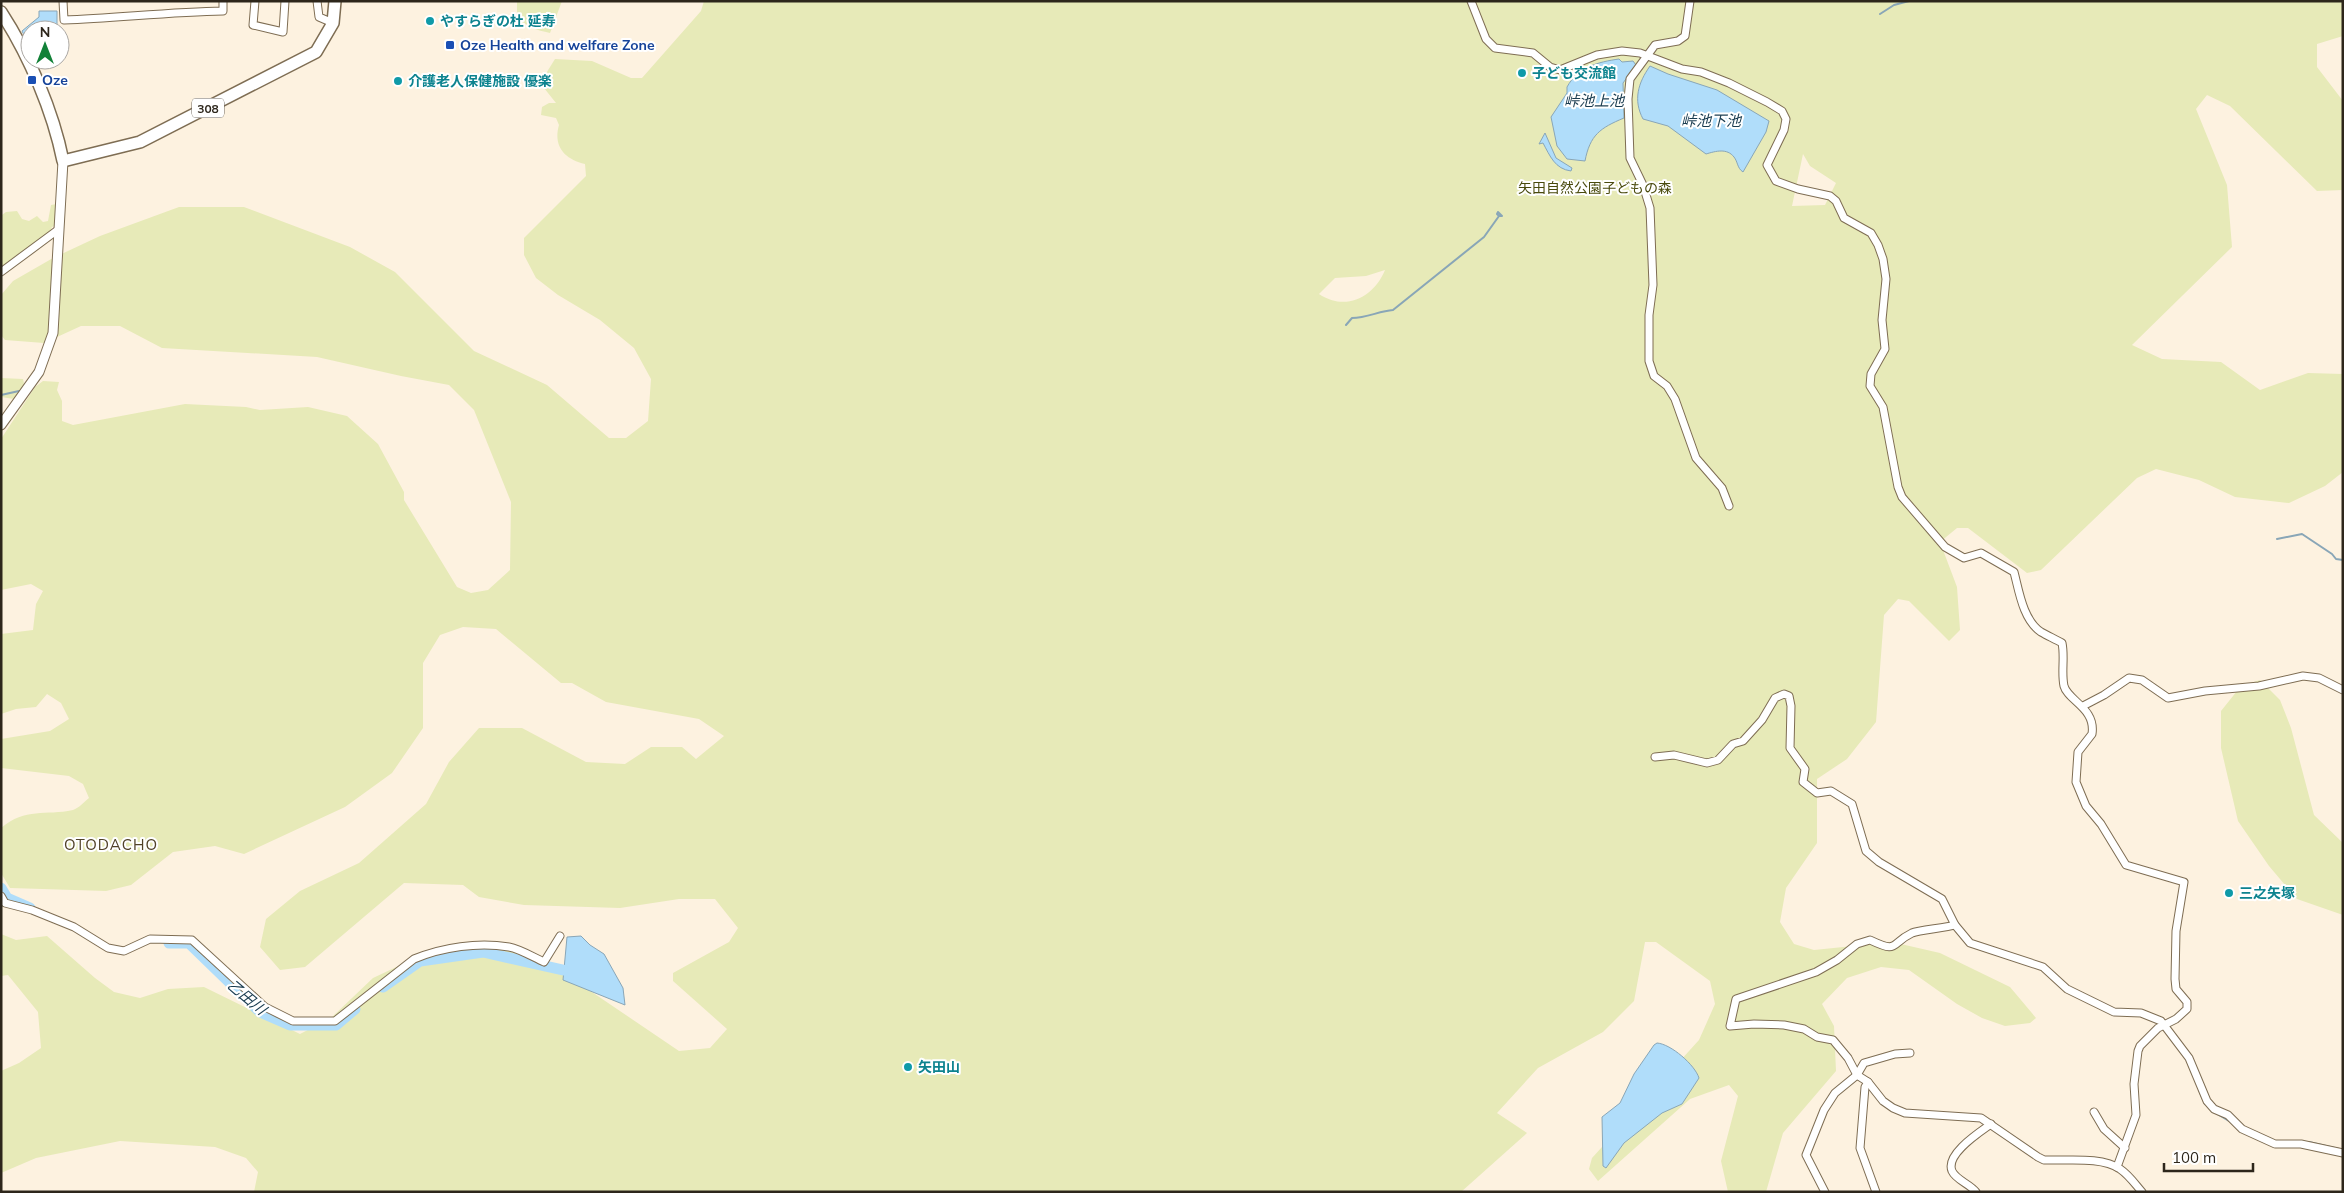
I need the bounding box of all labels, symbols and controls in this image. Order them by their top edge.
place label: やすらぎの杜 延寿 [440,12,556,30]
marker: やすらぎの杜 延寿 [424,15,436,27]
north arrow [20,20,70,70]
text: N [40,23,50,41]
place label: Oze Health and welfare Zone [460,36,655,54]
marker: Oze Health and welfare Zone [444,39,456,51]
place label: 子ども交流館 [1532,64,1616,82]
marker: 子ども交流館 [1516,67,1528,79]
place label: Oze [42,71,68,89]
place label: 介護老人保健施設 優楽 [408,72,552,90]
marker: Oze [26,74,38,86]
marker: 介護老人保健施設 優楽 [392,75,404,87]
water label: 峠池上池 [1564,91,1626,110]
road number: 308 [192,99,224,118]
water label: 峠池下池 [1681,111,1743,130]
park label: 矢田自然公園子どもの森 [1518,179,1672,197]
district label: OTODACHO [64,835,158,854]
place label: 三之矢塚 [2239,884,2295,902]
marker: 三之矢塚 [2223,887,2235,899]
water label: 乙田川 [224,975,272,1020]
place label: 矢田山 [918,1058,960,1076]
marker: 矢田山 [902,1061,914,1073]
scale bar [2164,1140,2253,1172]
text: 100 m [2172,1148,2216,1167]

